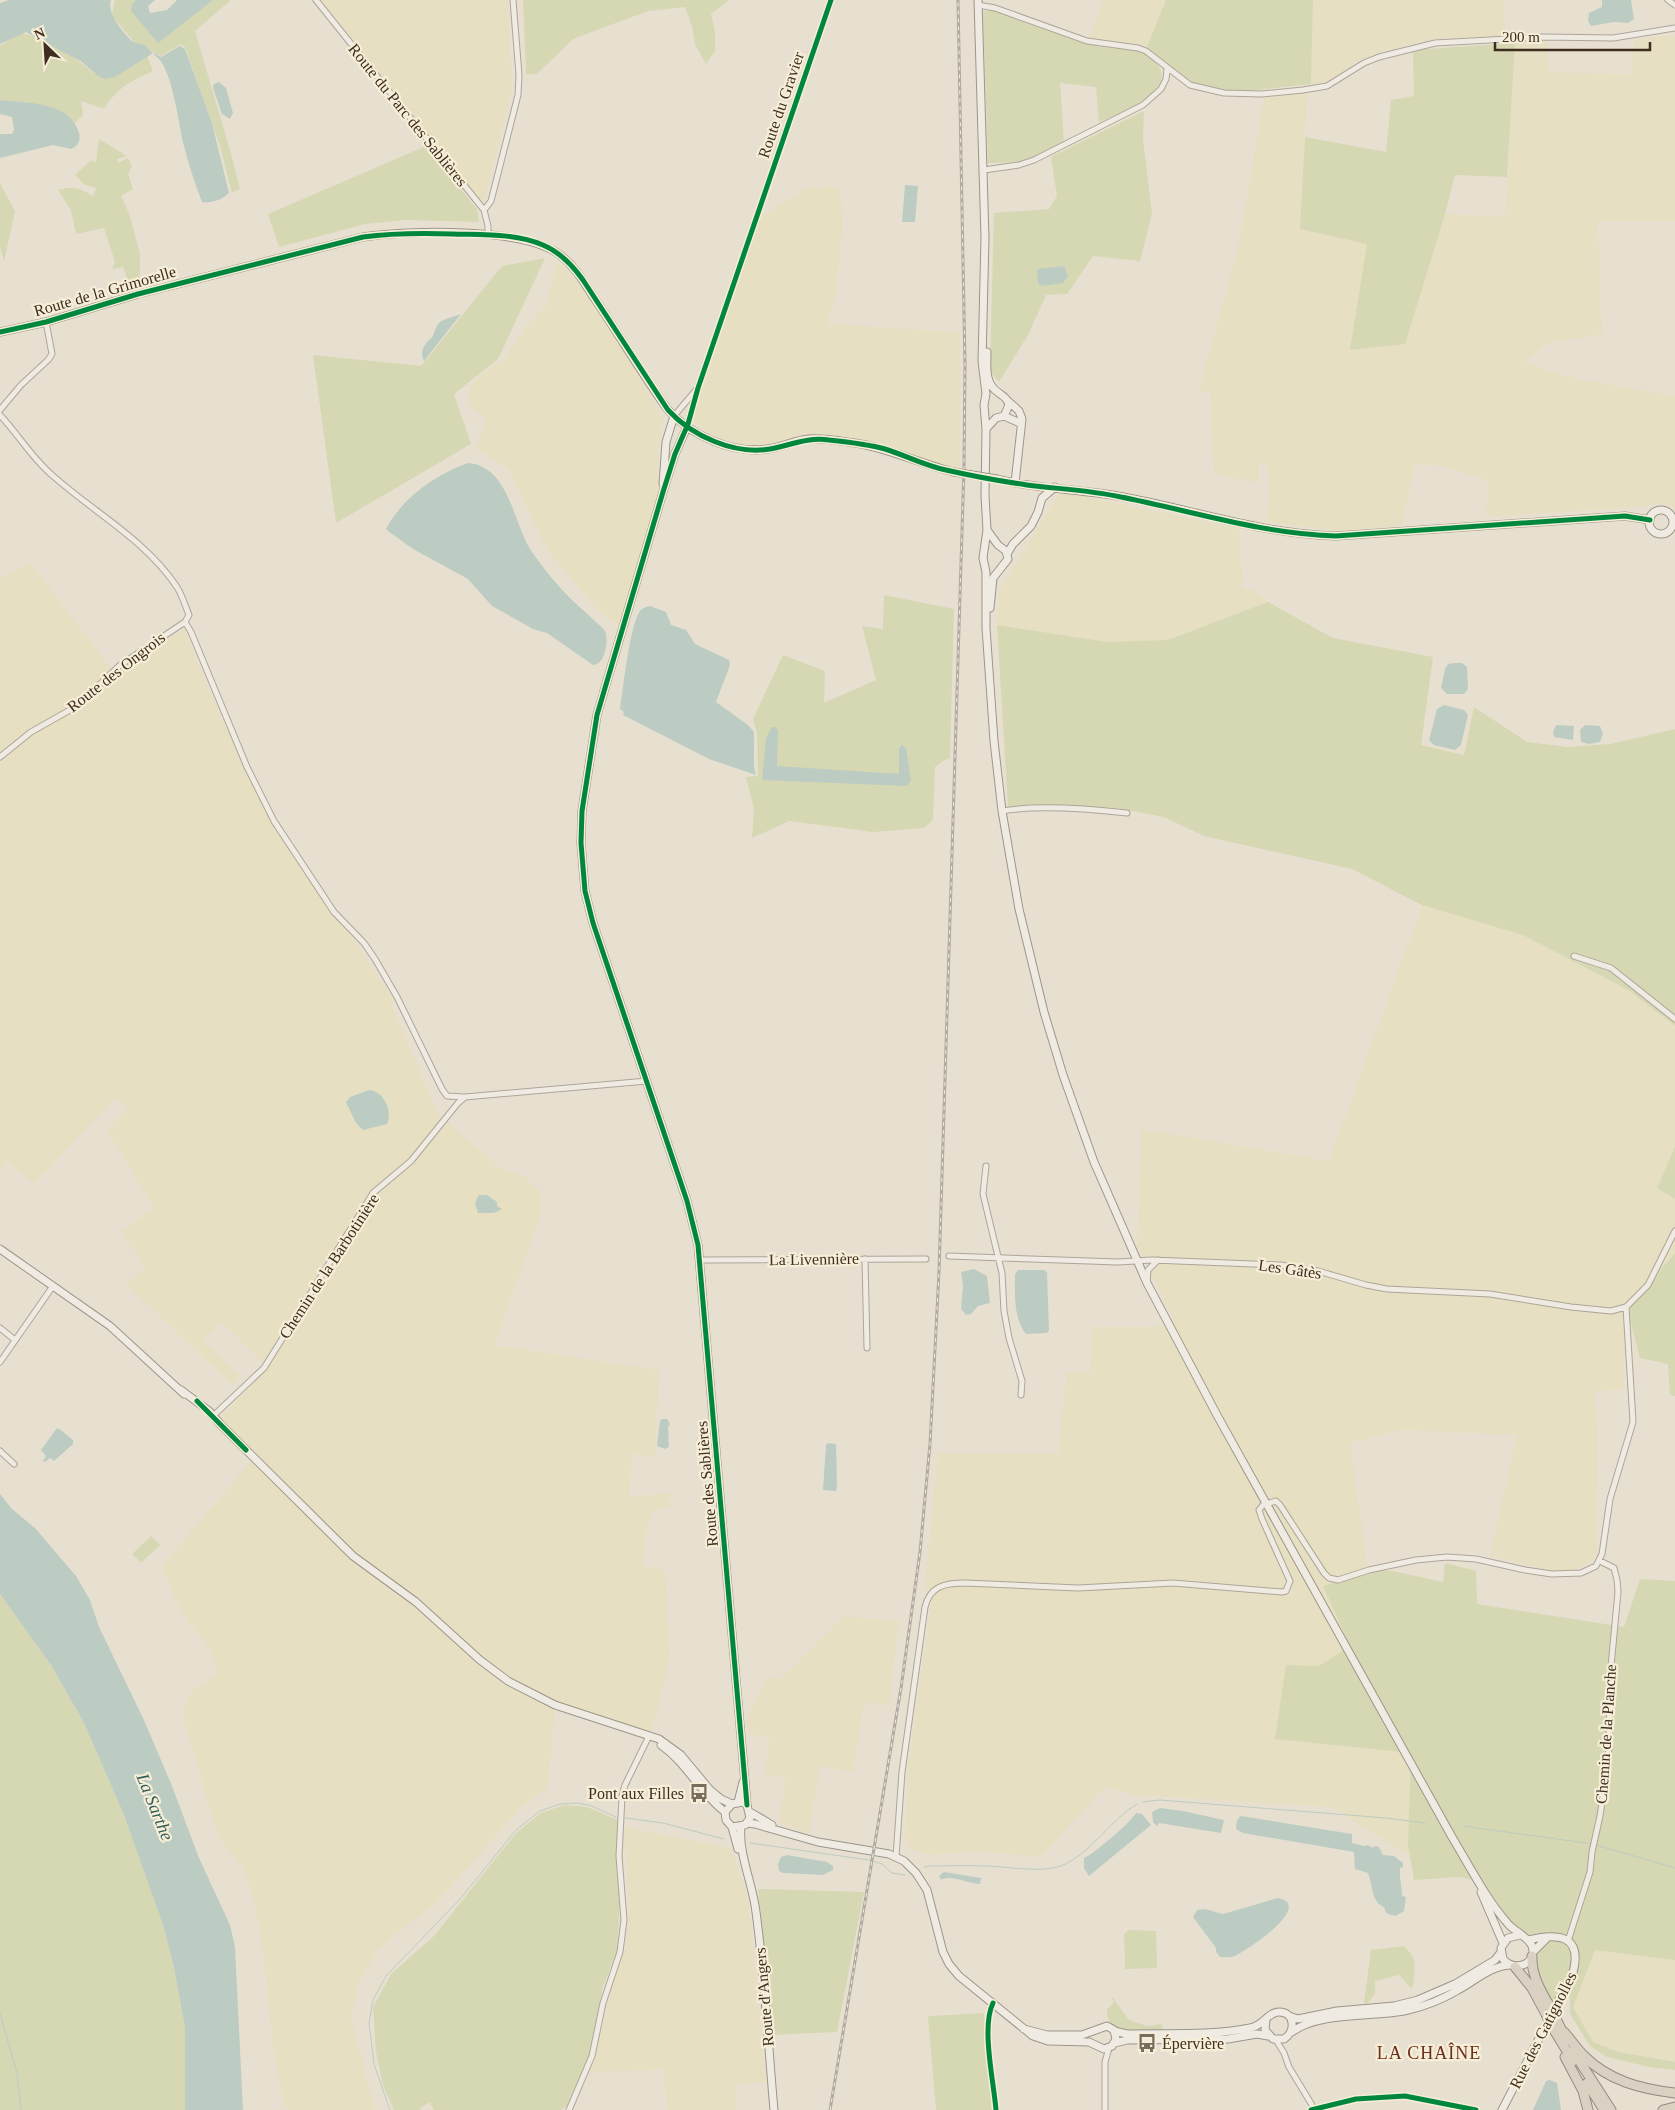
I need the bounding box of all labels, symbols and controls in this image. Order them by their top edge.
north arrow [20,20,70,70]
scale bar [1495,20,1650,52]
text: N [32,25,47,43]
text: 200 m [1502,29,1540,45]
street label: Route du Parc des Sablières [345,40,471,190]
street label: Route du Gravier [755,49,807,160]
street label: Route de la Grimorelle [32,263,178,319]
street label: Route des Ongrois [64,629,169,716]
street label: Chemin de la Barbotinière [276,1190,382,1342]
street label: La Livennière [769,1250,859,1268]
street label: Les Gâtès [1257,1256,1323,1282]
street label: Route des Sablières [693,1420,721,1548]
street label: Chemin de la Planche [1593,1664,1619,1804]
water label: La Sarthe [132,1770,177,1843]
bus stop icon: Pont aux Filles [688,1782,710,1804]
place label: Pont aux Filles [588,1785,684,1802]
street label: Route d'Angers [751,1947,778,2047]
street label: Rue des Gatignolles [1506,1969,1581,2092]
bus stop icon: Épervière [1136,2032,1158,2054]
place label: Épervière [1162,2034,1224,2053]
district label: LA CHAÎNE [1377,2042,1481,2063]

